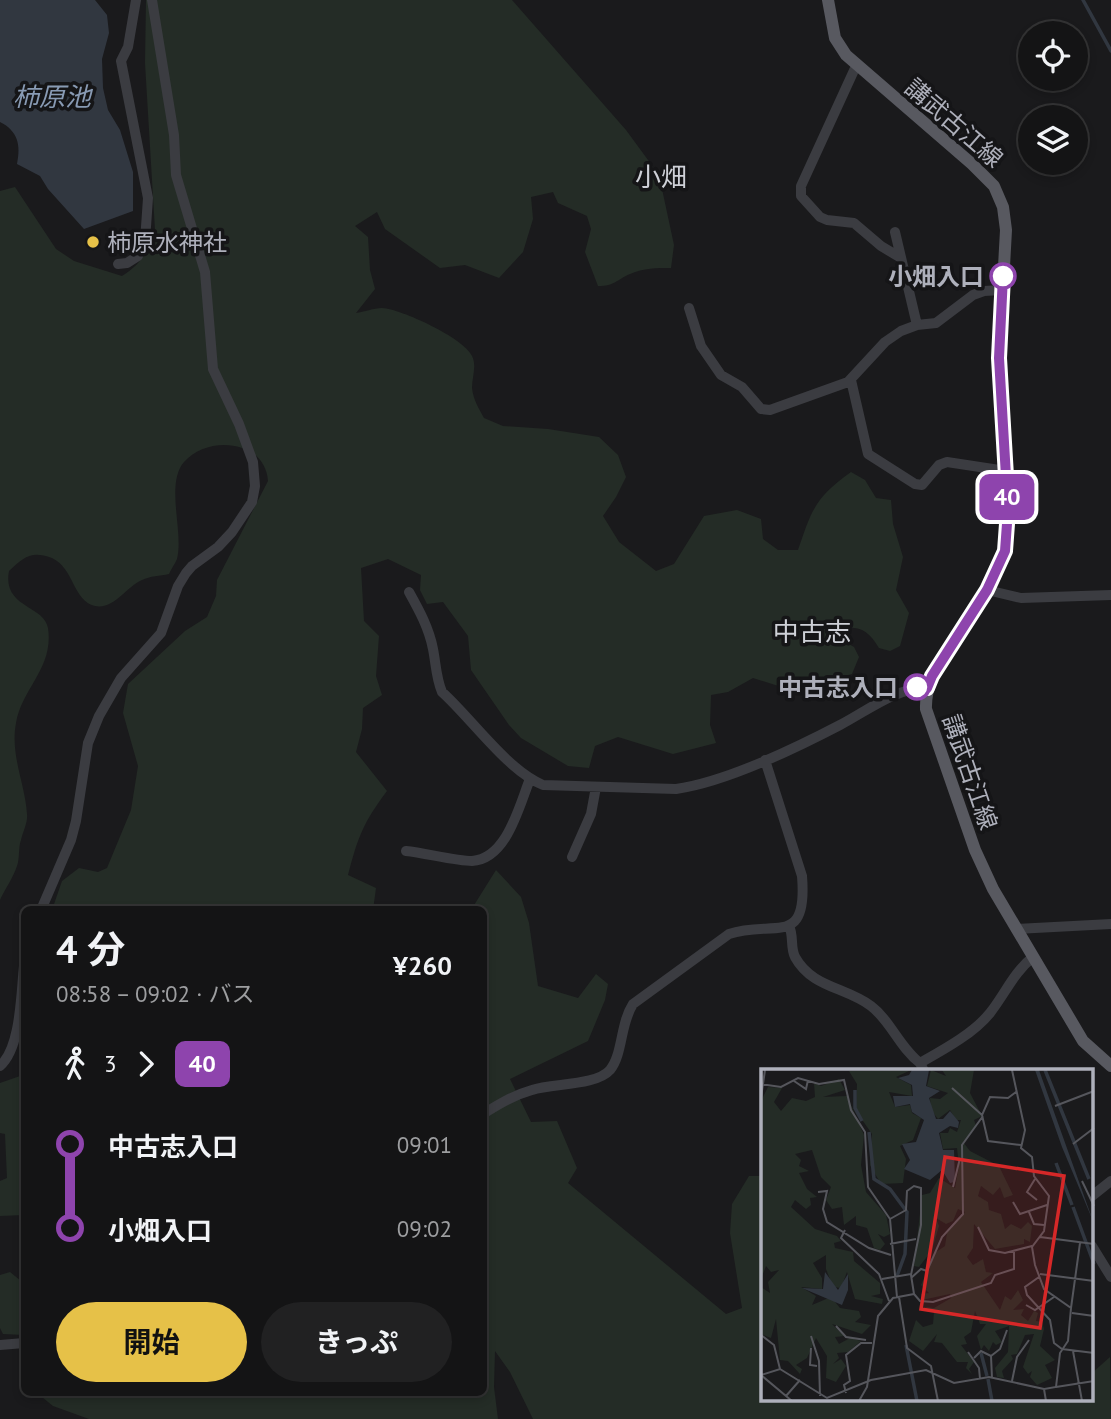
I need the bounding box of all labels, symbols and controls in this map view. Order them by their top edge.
map controls [1018,21,1088,175]
button: locate [1018,21,1088,91]
street label: 講武古江線 [899,72,1009,174]
water label: 柿原池 [13,80,94,113]
button: layers [1018,105,1088,175]
district label: 小畑 [635,160,687,193]
place label: 柿原水神社 [107,227,227,258]
marker: 柿原水神社 [85,234,101,250]
place label: 小畑入口 [888,261,984,292]
marker: 小畑入口 [990,263,1016,289]
line badge: 40 [976,474,1038,520]
text: 40 [993,481,1021,512]
district label: 中古志 [773,615,851,648]
place label: 中古志入口 [778,672,898,703]
marker: 中古志入口 [904,674,930,700]
street label: 講武古江線 [936,710,1004,834]
text: 4 分 [56,924,125,973]
text: ¥260 [393,949,452,982]
text: 08:58 – 09:02 · バス [56,979,255,1008]
icon: walk [56,1045,94,1083]
icon: forward [127,1045,165,1083]
text: 40 [189,1048,216,1079]
text: 3 [104,1049,117,1078]
inset map [761,1069,1094,1402]
text: 中古志入口 [108,1130,238,1163]
text: 09:01 [397,1130,452,1159]
text: 小畑入口 [108,1214,212,1247]
text: 09:02 [397,1214,452,1243]
button: 開始 [56,1302,247,1382]
button: きっぷ [261,1302,452,1382]

